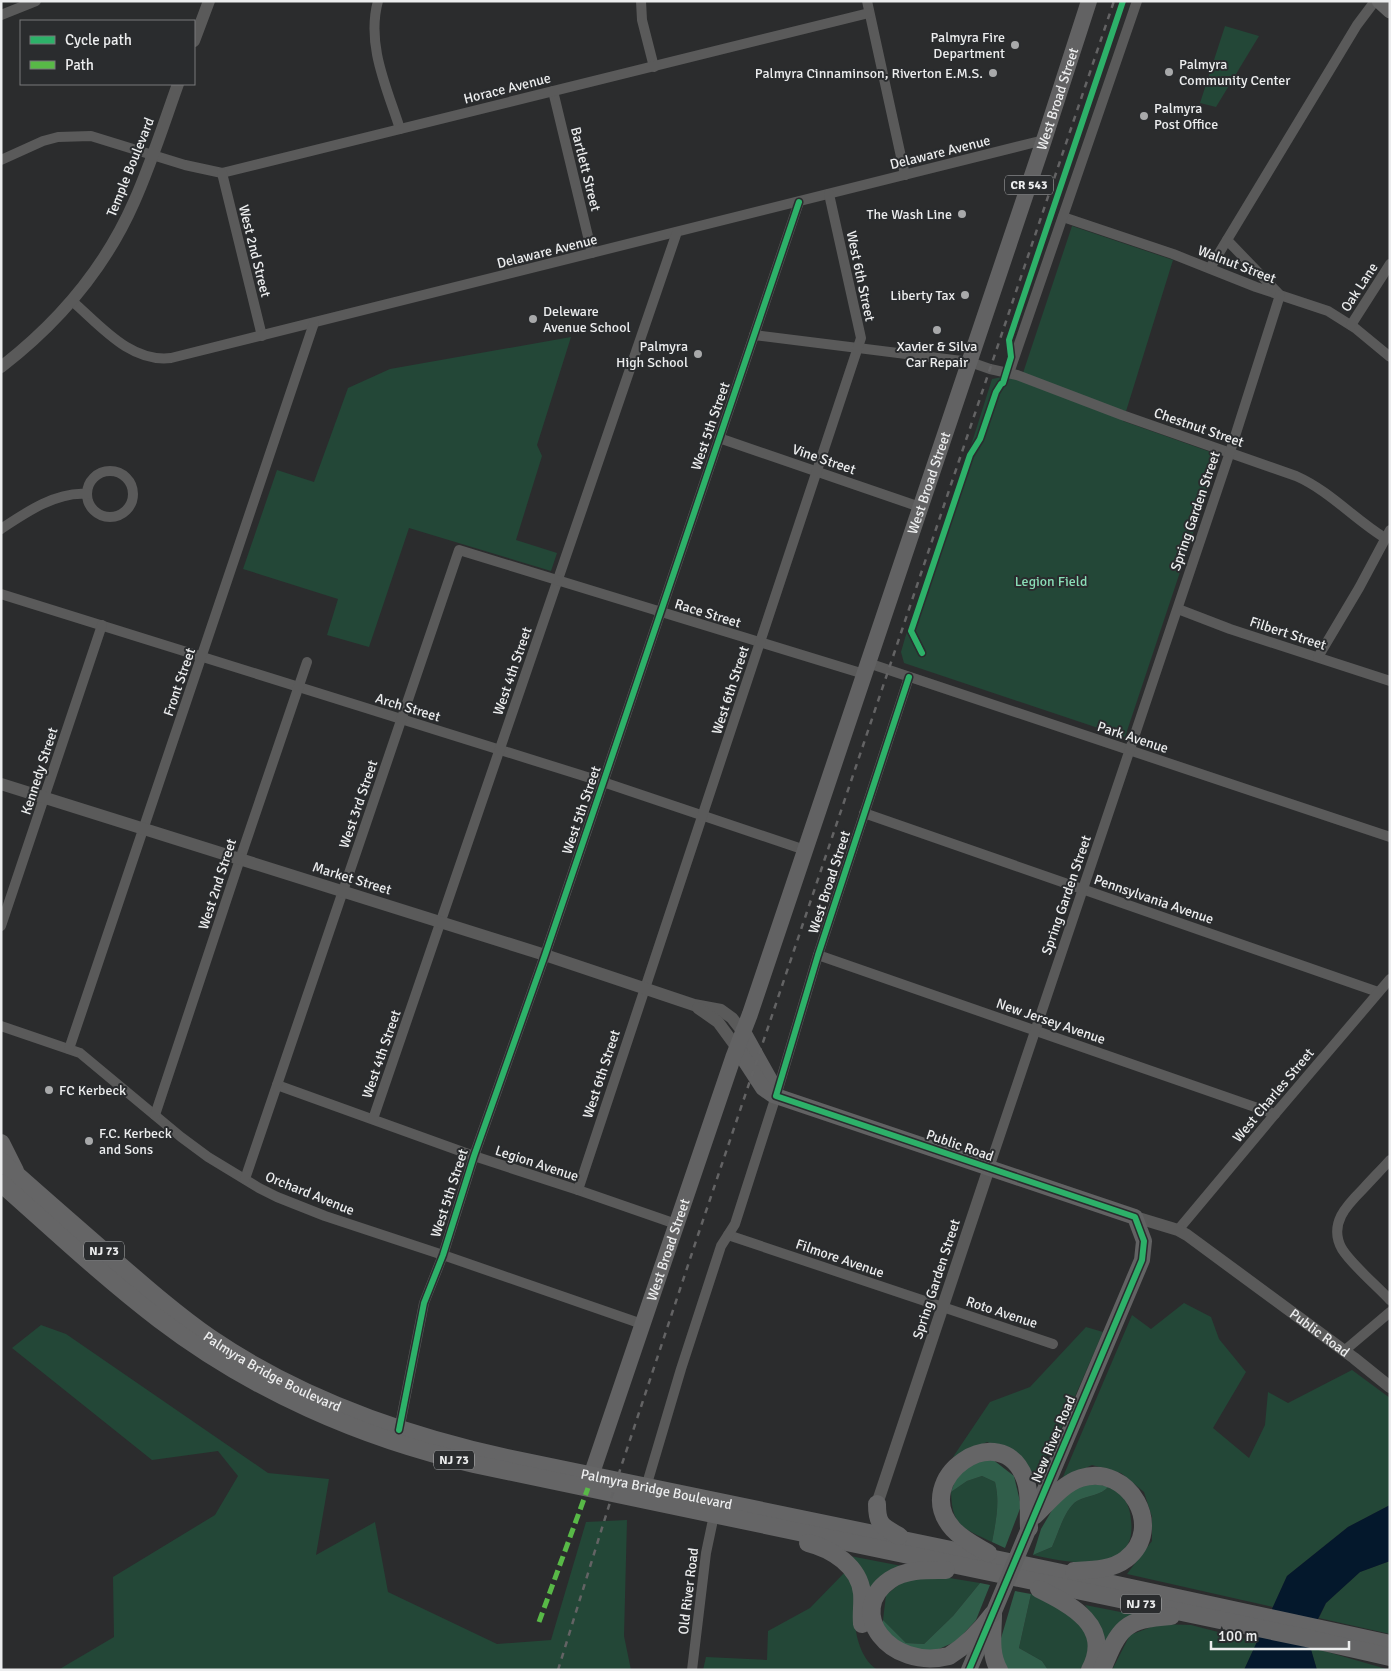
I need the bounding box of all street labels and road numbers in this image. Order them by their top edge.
street label: West Broad Street [1033,45,1082,153]
street label: Horace Avenue [462,69,552,108]
street label: Temple Boulevard [103,115,158,219]
street label: Bartlett Street [567,125,604,213]
street label: Delaware Avenue [888,132,992,173]
road number: CR 543 [1005,176,1053,194]
street label: West 2nd Street [235,203,274,299]
street label: West 6th Street [843,229,878,323]
street label: Delaware Avenue [495,231,599,272]
street label: Walnut Street [1195,242,1278,287]
street label: Oak Lane [1337,260,1382,315]
street label: West 5th Street [687,380,734,472]
street label: Chestnut Street [1152,404,1246,451]
street label: West Broad Street [904,430,954,536]
street label: Vine Street [790,441,858,478]
street label: Spring Garden Street [1167,449,1224,573]
street label: Race Street [673,595,743,632]
street label: Filbert Street [1247,613,1328,654]
street label: West 4th Street [489,625,536,717]
street label: West 6th Street [708,644,753,737]
street label: Front Street [160,646,199,719]
street label: Arch Street [373,690,443,725]
street label: Park Avenue [1095,718,1171,757]
street label: Kennedy Street [17,725,62,817]
street label: West 3rd Street [335,758,382,850]
street label: West 5th Street [558,764,605,856]
street label: West Broad Street [805,829,854,936]
street label: Spring Garden Street [1038,833,1095,957]
street label: West 2nd Street [195,836,240,932]
street label: Market Street [310,858,394,899]
street label: Pennsylvania Avenue [1092,871,1216,928]
street label: New Jersey Avenue [994,995,1108,1048]
street label: West 4th Street [358,1008,405,1100]
street label: West 6th Street [579,1028,624,1121]
street label: West Charles Street [1229,1045,1318,1146]
street label: Public Road [924,1126,996,1165]
street label: Legion Avenue [493,1142,581,1185]
street label: West 5th Street [427,1147,472,1240]
street label: Orchard Avenue [263,1168,357,1219]
street label: West Broad Street [643,1196,694,1303]
street label: Spring Garden Street [909,1217,964,1341]
street label: Filmore Avenue [793,1235,886,1282]
road number: NJ 73 [84,1242,124,1260]
street label: Roto Avenue [964,1293,1040,1332]
street label: Public Road [1286,1305,1353,1361]
street label: Palmyra Bridge Boulevard [200,1328,344,1416]
street label: New River Road [1027,1393,1079,1485]
road number: NJ 73 [434,1450,474,1470]
street label: Palmyra Bridge Boulevard [579,1466,734,1513]
street label: Old River Road [675,1547,702,1635]
road number: NJ 73 [1121,1595,1161,1614]

